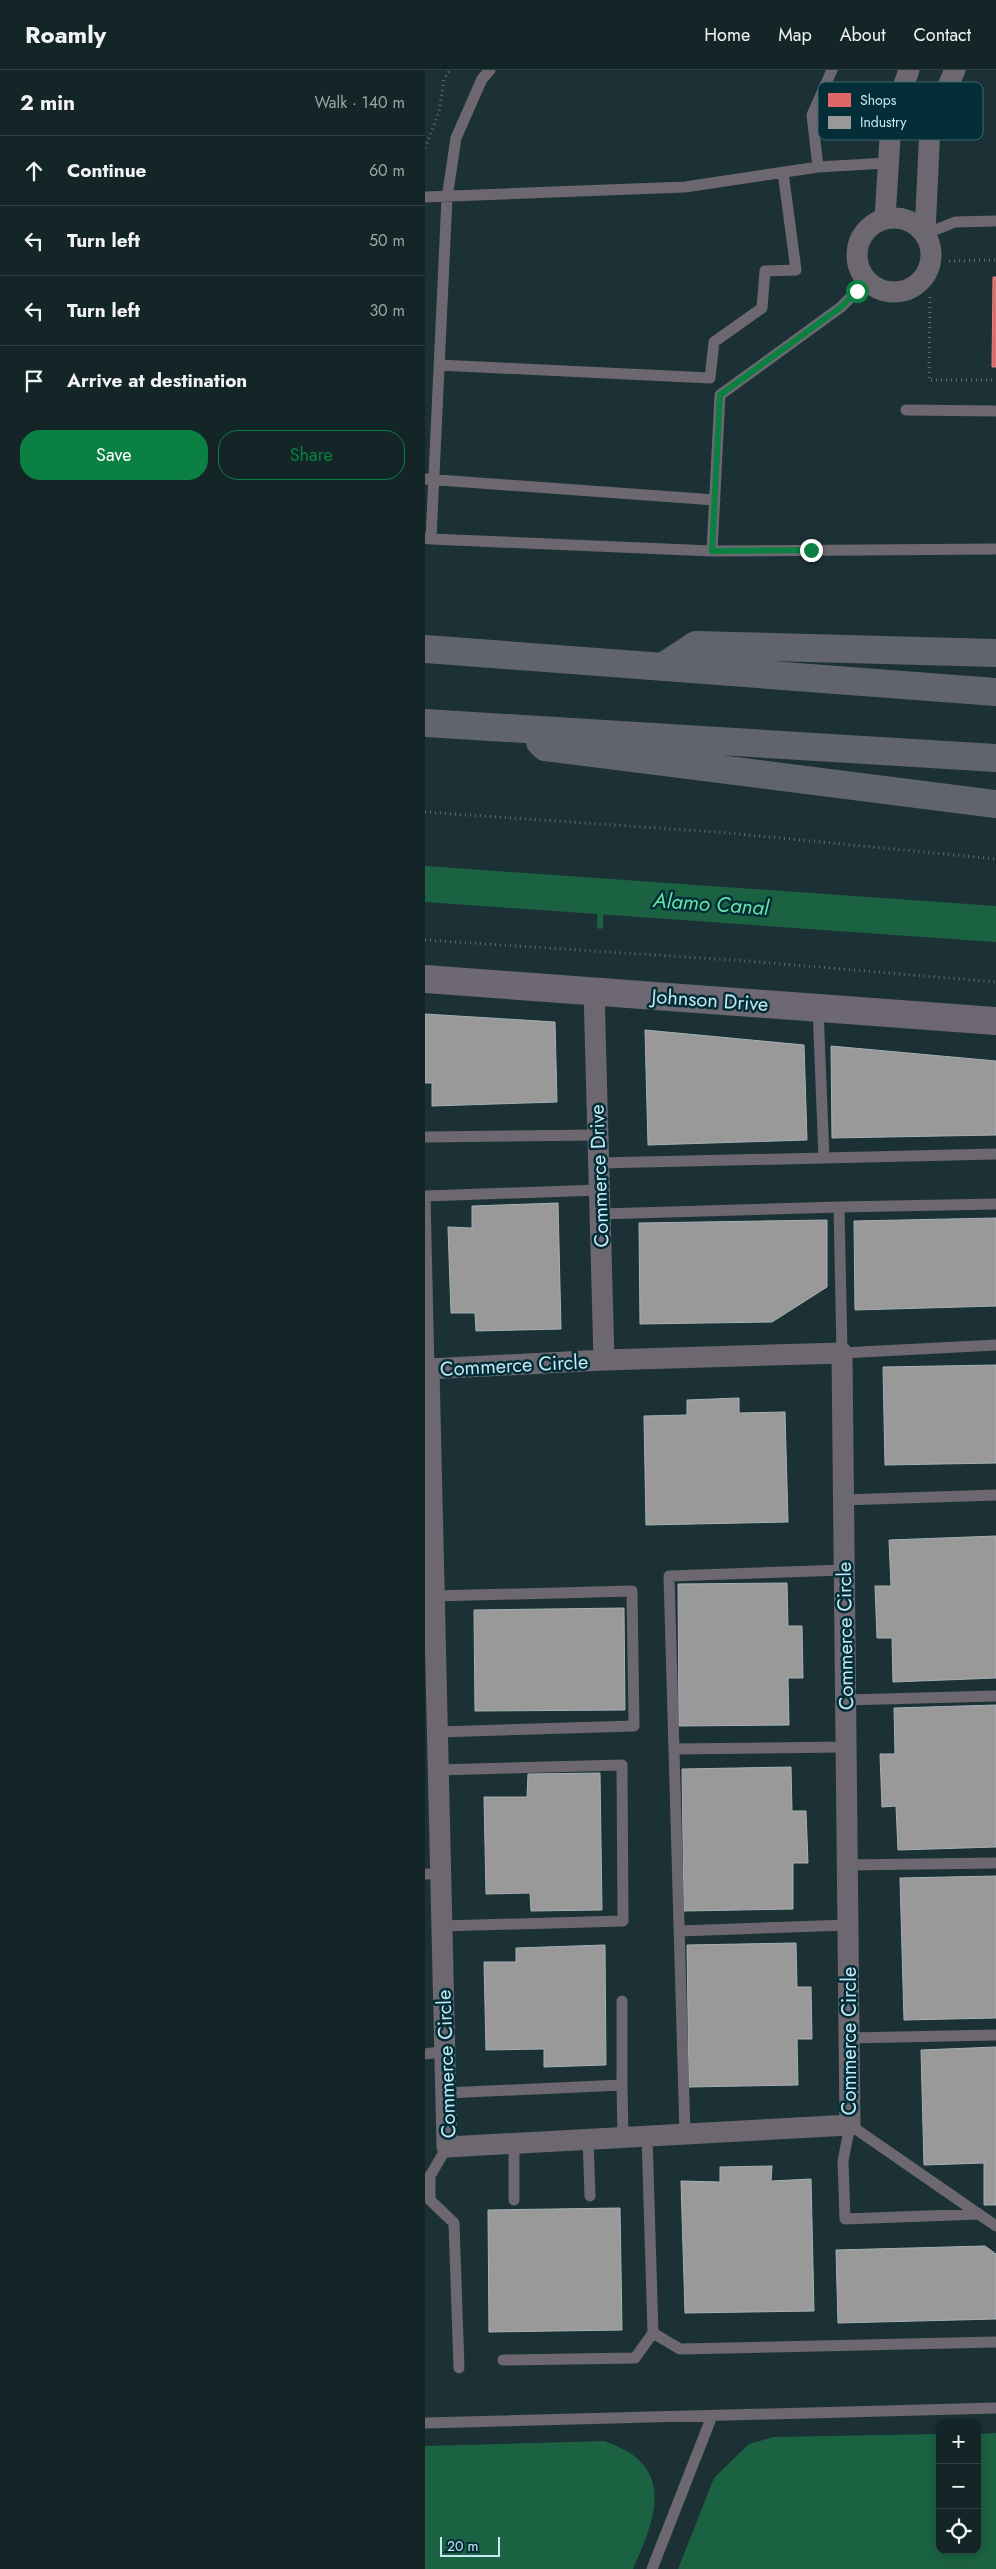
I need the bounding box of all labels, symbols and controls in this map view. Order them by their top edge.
text: Roamly [25,17,106,52]
text: Home [704,22,750,48]
text: Map [778,22,812,48]
text: About [840,22,885,48]
text: Contact [913,22,971,48]
legend [818,82,983,140]
text: 2 min [20,88,75,118]
text: Shops [860,90,897,110]
text: Walk · 140 m [315,91,405,114]
text: Industry [860,112,907,132]
icon: ahead [20,157,48,185]
text: Continue [67,157,146,184]
text: 60 m [369,159,405,182]
icon: left [20,227,48,255]
text: Turn left [67,227,140,254]
text: 50 m [369,229,405,252]
route start [846,280,869,303]
icon: left [20,297,48,325]
text: Turn left [67,297,140,324]
text: 30 m [369,299,405,322]
icon: arrive [20,367,48,395]
text: Arrive at destination [67,367,247,394]
button: Save [20,430,208,480]
button: Share [218,430,405,480]
route end [800,539,823,562]
water label: Alamo Canal [651,885,771,923]
street label: Johnson Drive [648,982,769,1019]
street label: Commerce Drive [583,1104,616,1248]
street label: Commerce Circle [439,1347,589,1384]
street label: Commerce Circle [830,1562,861,1710]
street label: Commerce Circle [835,1967,864,2115]
street label: Commerce Circle [429,1989,464,2139]
map controls [936,2419,981,2554]
button: + [936,2419,981,2464]
button: − [936,2464,981,2509]
button: locate [936,2509,981,2554]
scale bar [440,2534,500,2557]
text: 20 m [447,2536,479,2556]

